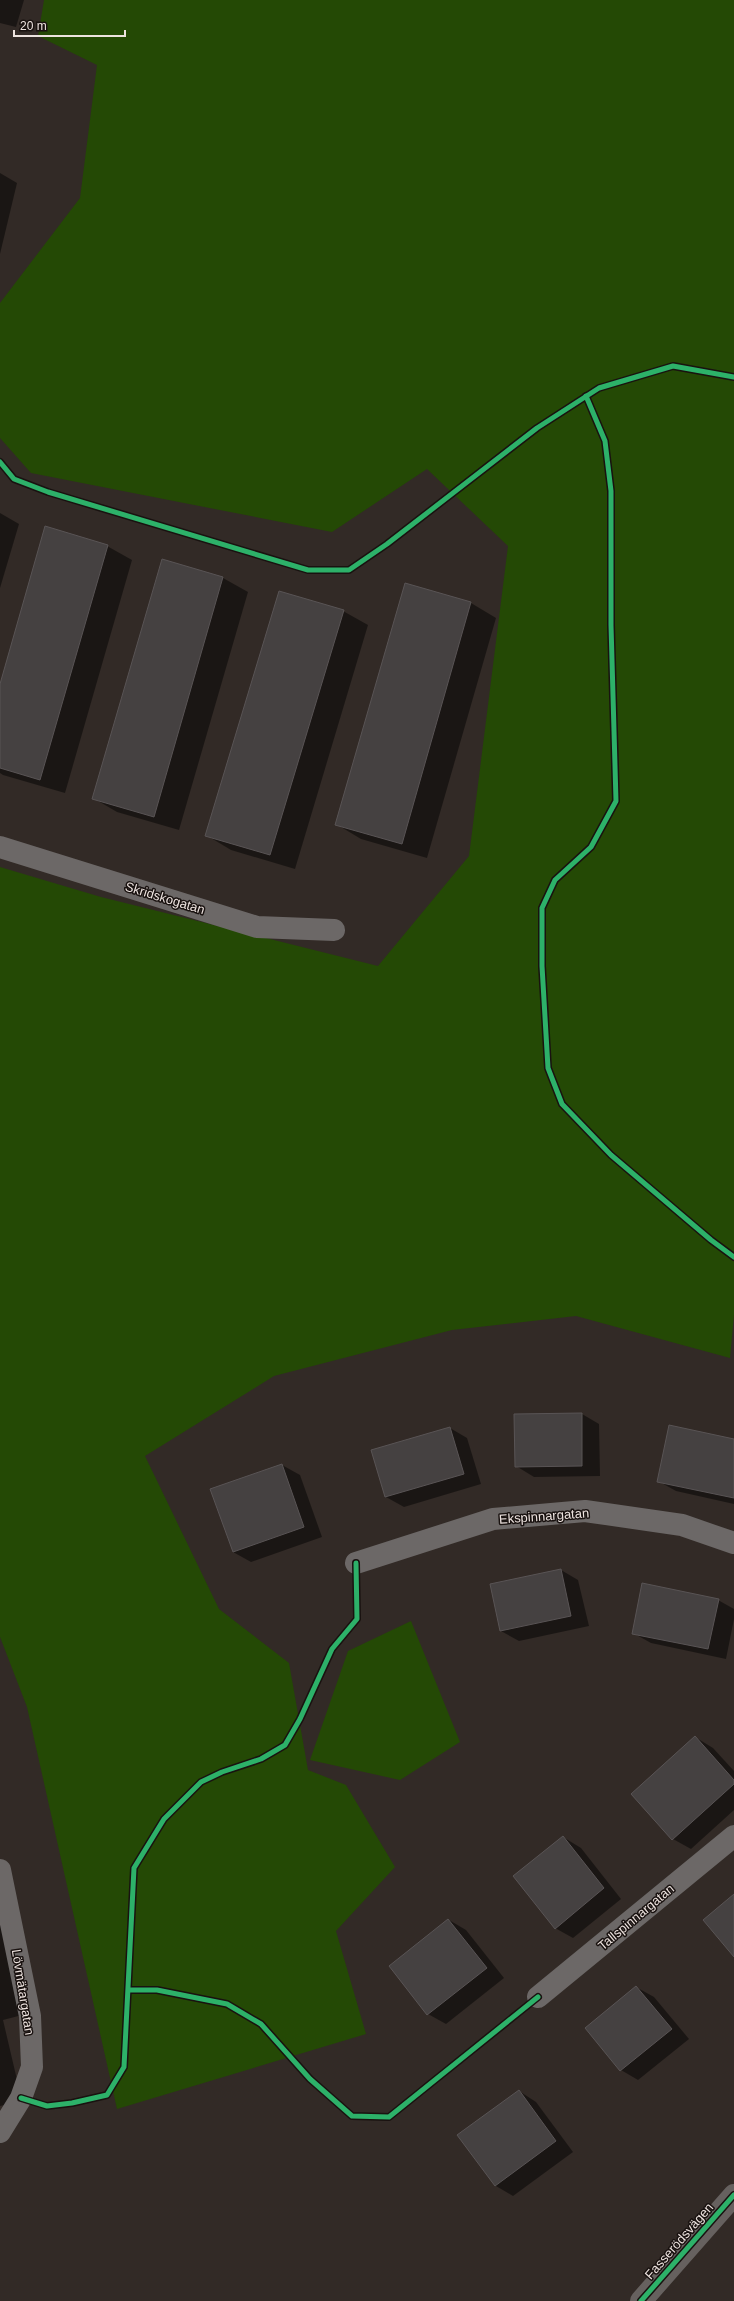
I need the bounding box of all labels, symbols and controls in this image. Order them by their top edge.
scale bar [14,12,125,38]
text: 20 m [20,19,47,33]
street label: Skridskogatan [123,879,207,917]
street label: Ekspinnargatan [498,1505,590,1527]
street label: Tallspinnargatan [595,1881,677,1953]
street label: Lövmätargatan [9,1948,37,2036]
street label: Fasserödsvägen [642,2200,716,2282]

